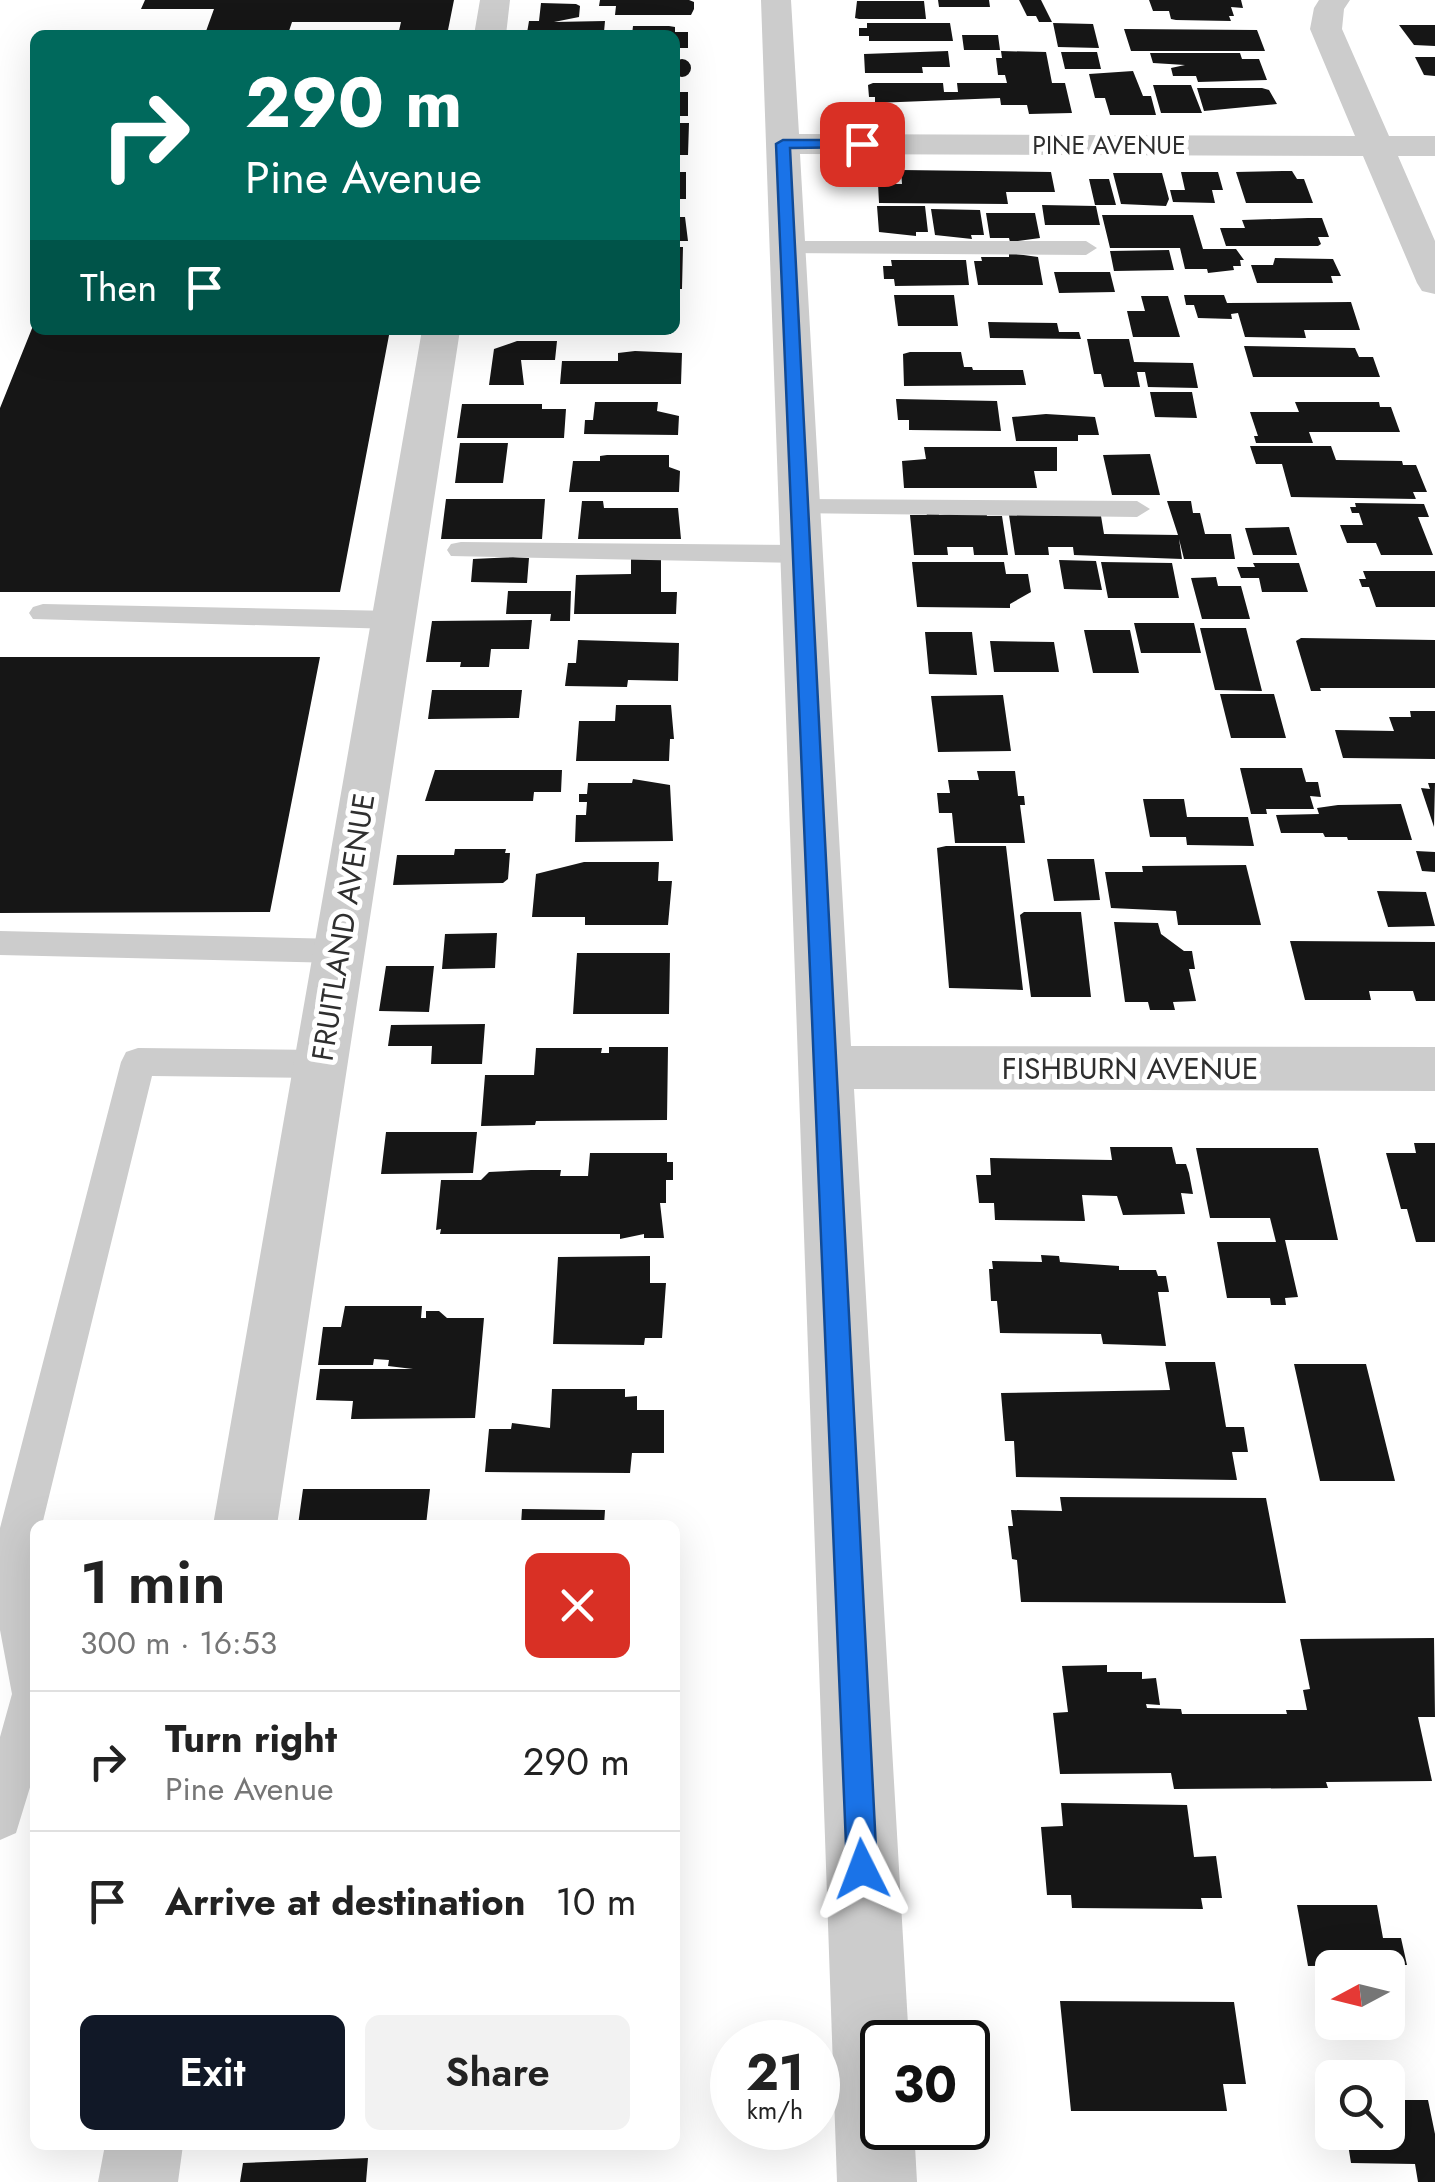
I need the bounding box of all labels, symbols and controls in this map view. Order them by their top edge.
text: 290 m [245,52,463,153]
icon: right [80,70,210,200]
pin [820,102,905,187]
icon: arrive [835,117,890,172]
street label: PINE AVENUE [1032,127,1186,163]
text: Pine Avenue [245,145,482,210]
text: Then [80,260,157,315]
icon: arrive [177,260,232,315]
street label: FRUITLAND AVENUE [301,790,385,1064]
street label: FISHBURN AVENUE [1002,1047,1258,1090]
text: 1 min [80,1539,226,1626]
button: close [525,1553,630,1658]
text: 300 m · 16:53 [80,1620,277,1666]
text: Turn right [165,1711,337,1766]
icon: right [80,1734,135,1789]
text: 290 m [523,1734,630,1789]
text: Pine Avenue [165,1766,333,1812]
position arrow [810,1817,914,1921]
icon: arrive [80,1874,135,1929]
text: Arrive at destination [165,1874,526,1929]
text: 10 m [556,1874,637,1929]
north arrow [1315,1950,1405,2040]
map controls [1315,1950,1405,2150]
button: Exit [80,2015,345,2130]
button: Share [365,2015,630,2130]
speed limit sign: 30 [860,2020,990,2150]
text: 21 [746,2036,804,2109]
button: search [1315,2060,1405,2150]
text: km/h [747,2092,803,2128]

